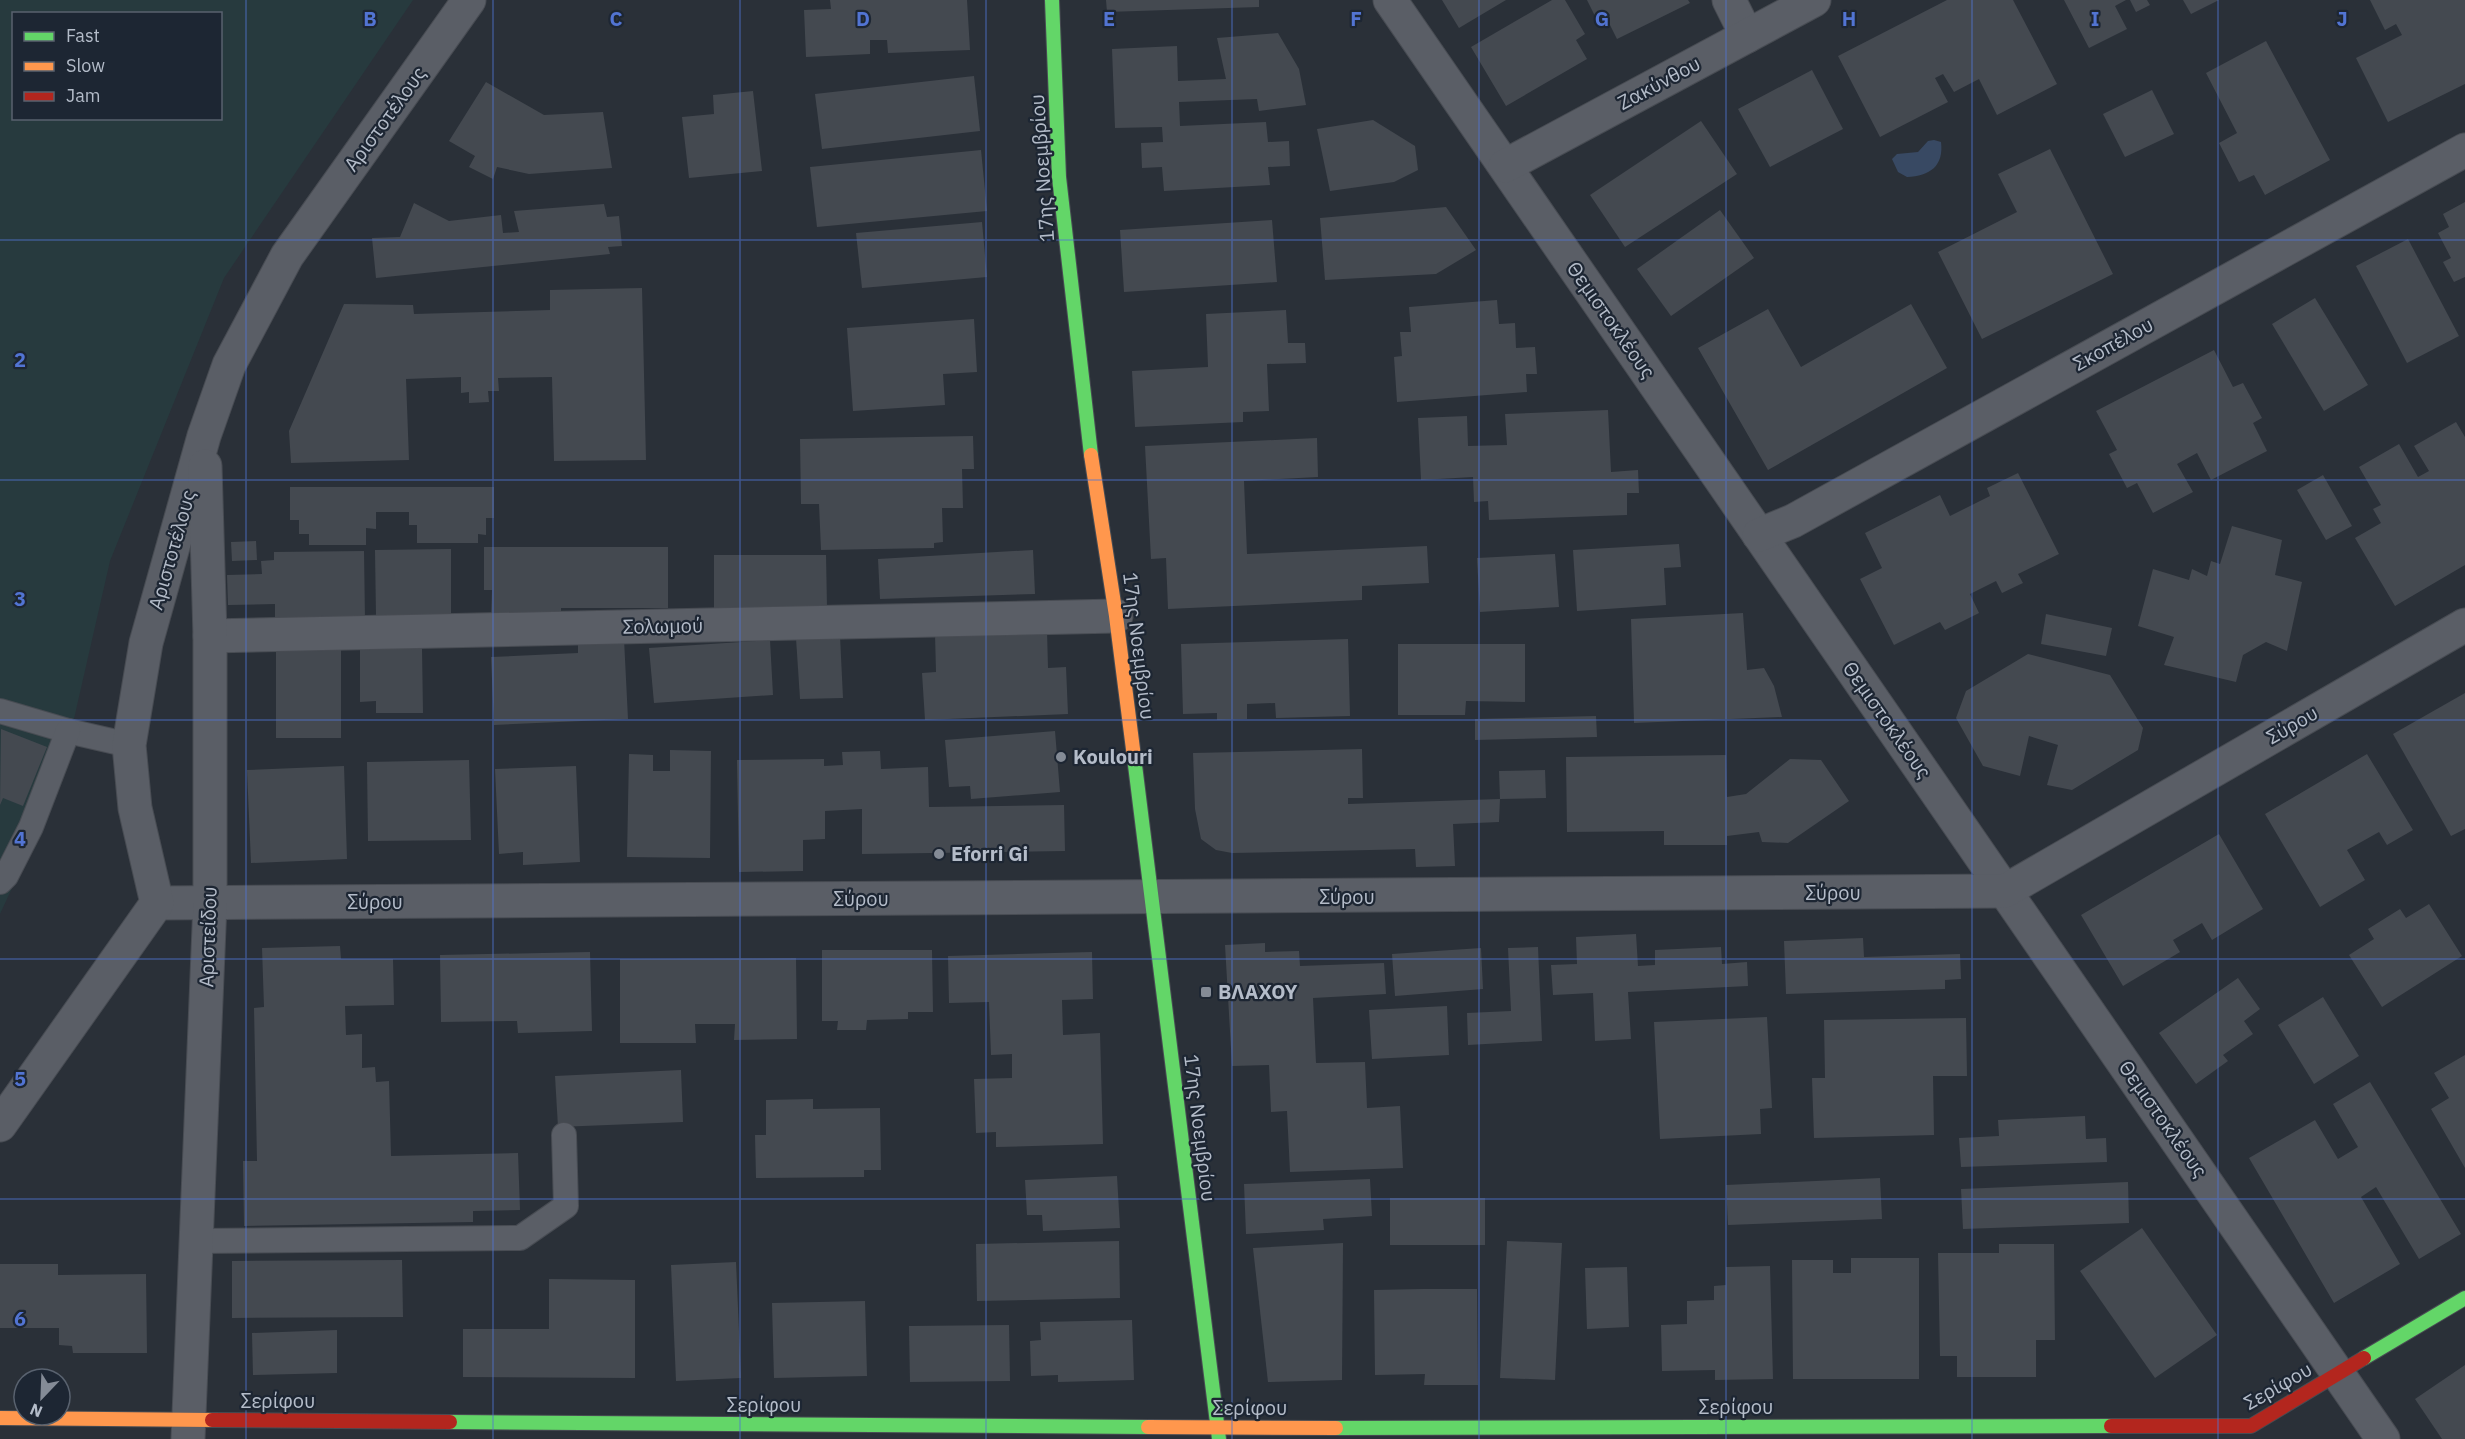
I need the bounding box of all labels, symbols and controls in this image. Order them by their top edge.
text: B [363,5,377,32]
text: C [609,5,623,32]
text: D [856,5,870,32]
text: E [1103,5,1115,32]
text: F [1350,5,1362,32]
text: G [1595,5,1609,32]
text: H [1842,5,1856,32]
text: I [2091,5,2099,32]
text: J [2336,5,2348,32]
legend [12,12,222,120]
text: Fast [66,24,100,47]
street label: Ζακύνθου [1613,49,1705,116]
text: Slow [66,54,105,77]
street label: Αριστοτέλους [337,61,432,177]
text: Jam [66,84,101,107]
street label: 17ης Νοεμβρίου [1023,93,1060,243]
street label: Θεμιστοκλέους [1561,256,1662,384]
street label: Σκοπέλου [2068,310,2158,377]
text: 2 [14,346,26,373]
street label: Αριστοτέλους [142,487,202,613]
street label: 17ης Νοεμβρίου [1117,571,1162,721]
text: 3 [14,585,26,612]
street label: Σολωμού [622,611,703,640]
street label: Θεμιστοκλέους [1837,656,1938,784]
street label: Σύρου [2261,699,2323,750]
place label: Koulouri [1073,743,1153,770]
marker: Koulouri [1054,750,1068,764]
text: 4 [14,825,26,852]
place label: Eforri Gi [951,840,1028,867]
marker: Eforri Gi [932,847,946,861]
street label: Σύρου [1805,879,1861,906]
street label: Σύρου [1319,883,1375,910]
street label: Σύρου [833,885,889,912]
street label: Αριστείδου [192,886,223,988]
street label: Σύρου [347,888,403,915]
place label: ΒΛΑΧΟΥ [1218,978,1298,1005]
marker: ΒΛΑΧΟΥ [1199,985,1213,999]
street label: 17ης Νοεμβρίου [1178,1053,1223,1203]
street label: Θεμιστοκλέους [2113,1055,2214,1183]
text: 5 [14,1065,26,1092]
text: 6 [14,1305,26,1332]
street label: Σερίφου [2239,1355,2317,1416]
north arrow [12,1367,72,1427]
street label: Σερίφου [241,1387,315,1414]
street label: Σερίφου [727,1391,801,1418]
street label: Σερίφου [1699,1393,1773,1420]
street label: Σερίφου [1213,1394,1287,1421]
text: N [27,1399,45,1422]

